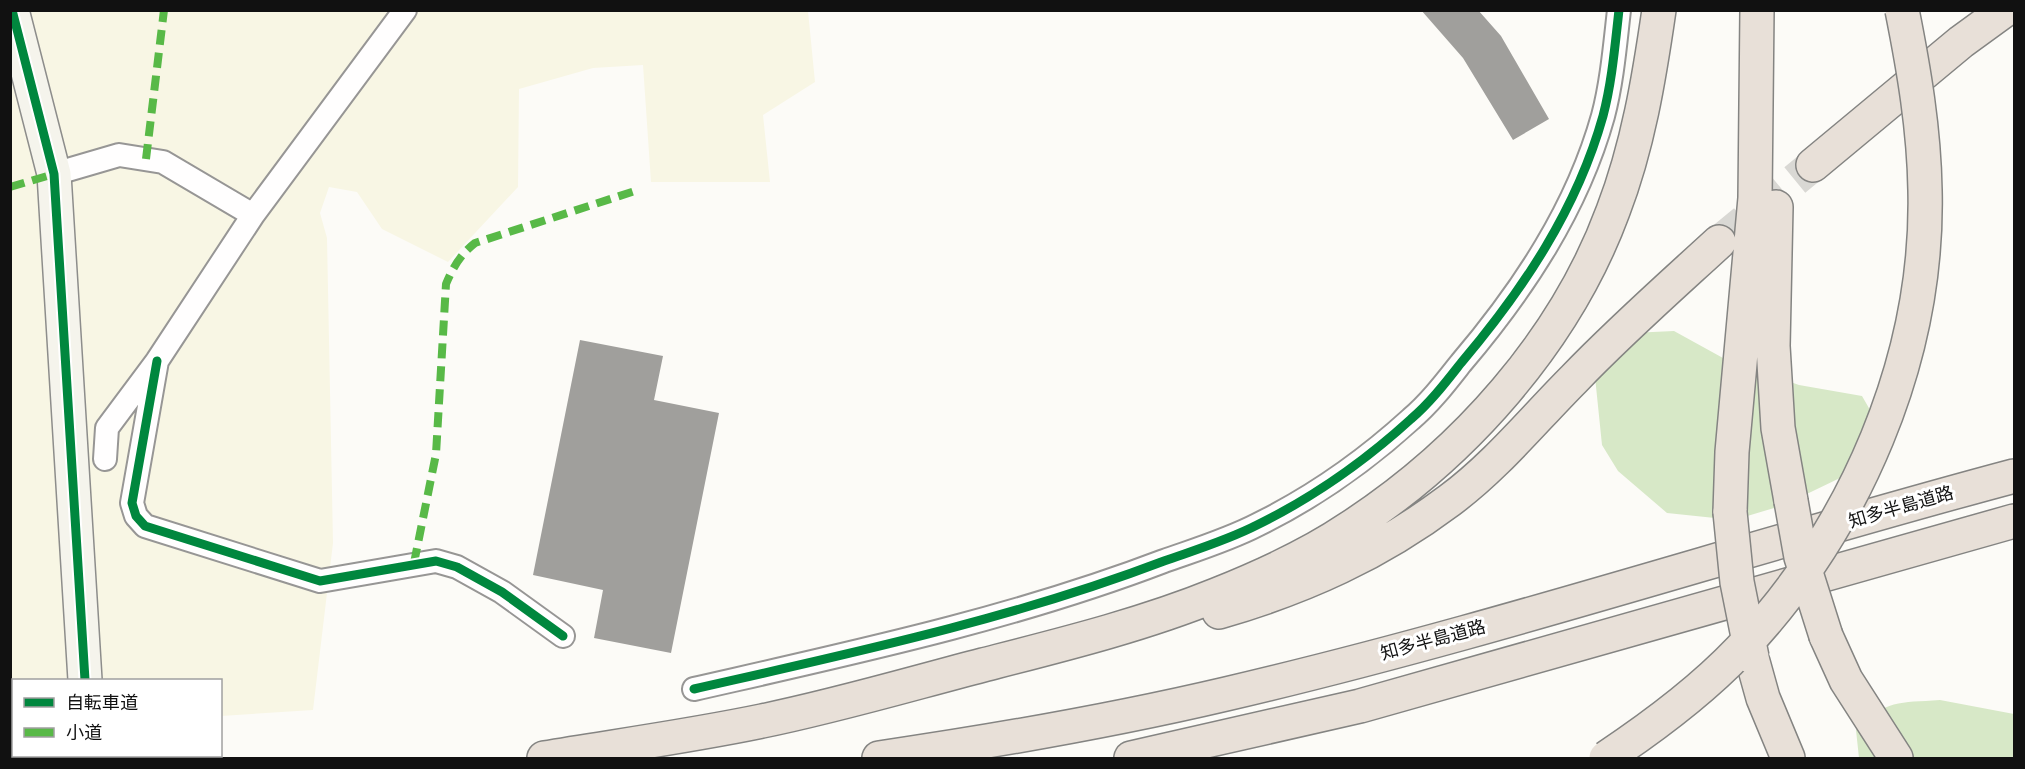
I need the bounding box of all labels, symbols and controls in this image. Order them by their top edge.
street label: 知多半島道路 [1846,483,1956,531]
street label: 知多半島道路 [1378,616,1488,664]
legend [12,679,222,757]
text: 自転車道 [66,693,138,713]
text: 小道 [66,723,102,743]

